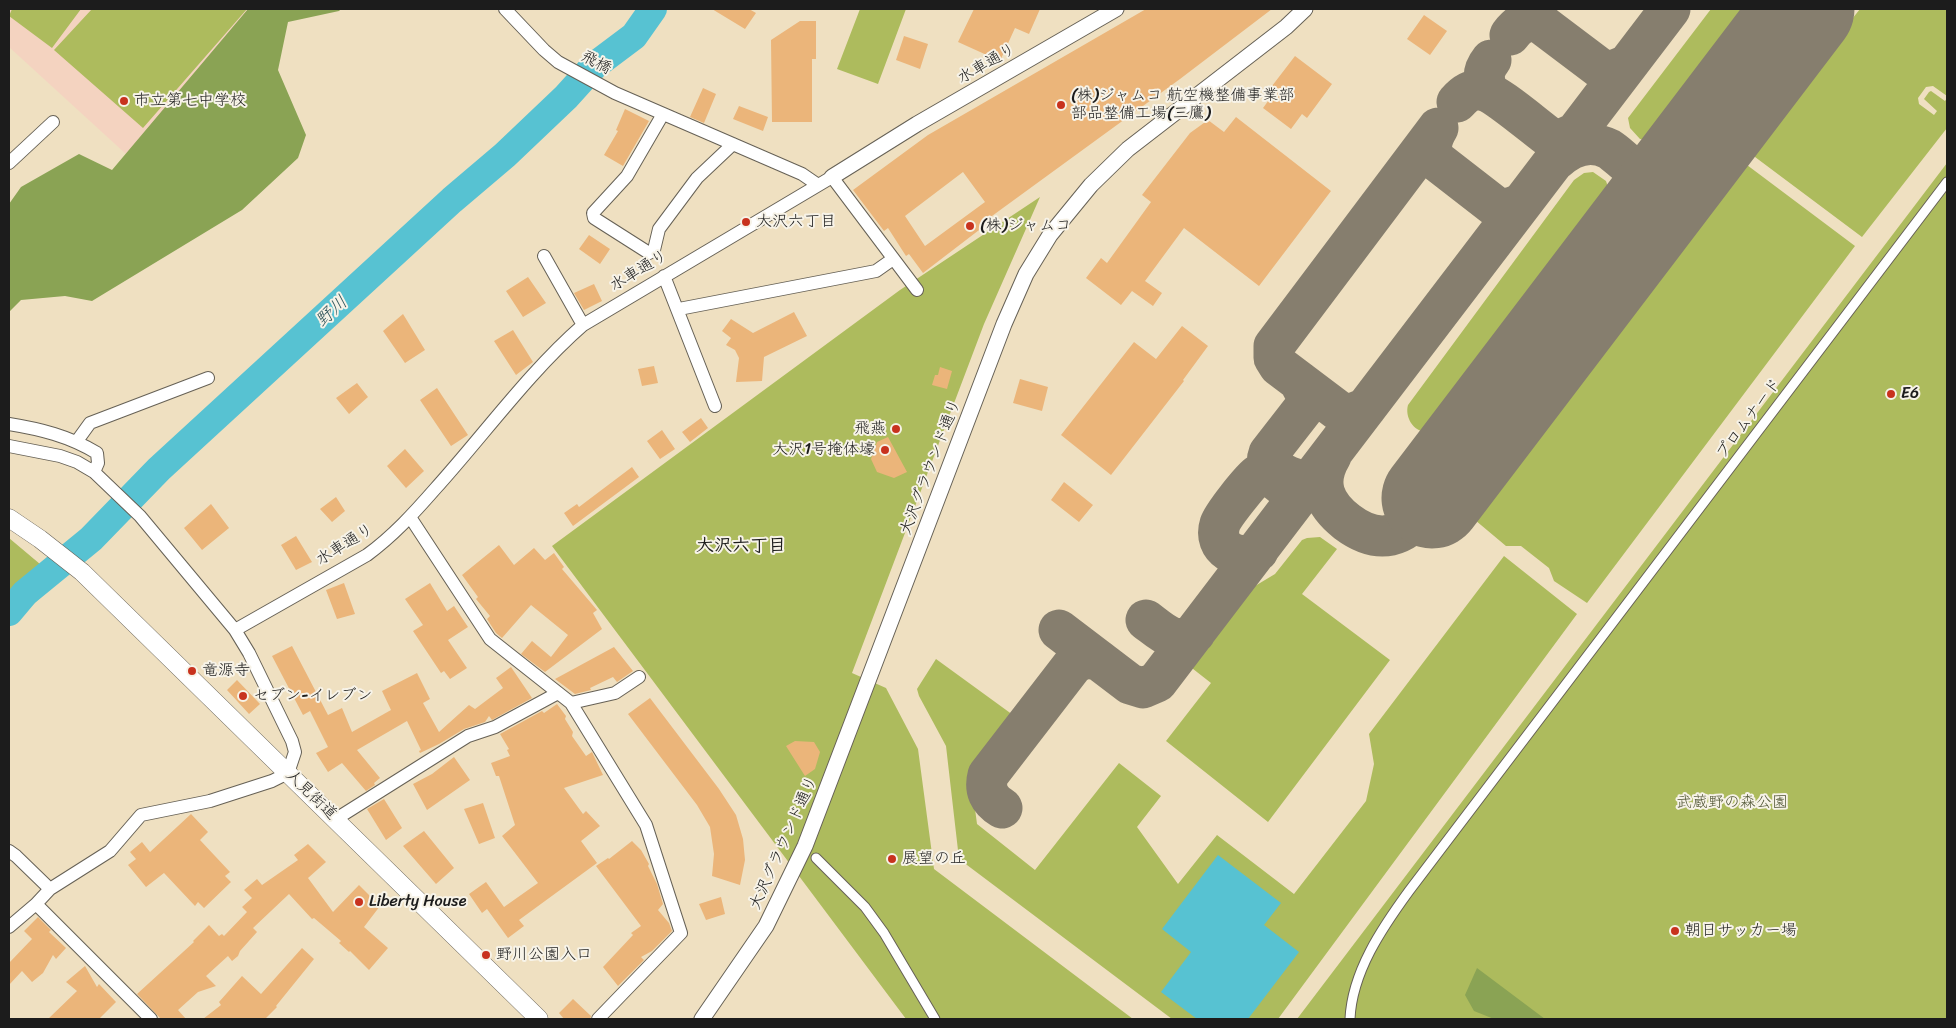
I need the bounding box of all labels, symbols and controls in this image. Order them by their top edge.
street label: 水車通り [954,40,1020,88]
street label: 飛橋 [577,47,615,79]
place label: (株)ジャムコ 航空機整備事業部 部品整備工場(三鷹) [1071,86,1294,124]
place label: 市立第七中学校 [134,91,246,111]
marker: 市立第七中学校 [118,95,130,107]
marker: (株)ジャムコ 航空機整備事業部 部品整備工場(三鷹) [1055,99,1067,111]
place label: 大沢六丁目 [756,212,836,232]
marker: 大沢六丁目 [740,216,752,228]
place label: (株)ジャムコ [980,216,1071,236]
marker: (株)ジャムコ [964,220,976,232]
street label: 水車通り [607,246,671,296]
water label: 野川 [311,292,353,332]
street label: プロムナード [1712,375,1786,463]
place label: E6 [1901,384,1919,404]
marker: E6 [1885,388,1897,400]
street label: 大沢グラウンド通り [896,396,966,538]
place label: 飛燕 [854,419,886,439]
marker: 飛燕 [890,423,902,435]
place label: 大沢1号掩体壕 [772,440,875,460]
marker: 大沢1号掩体壕 [879,444,891,456]
street label: 水車通り [313,520,377,570]
district label: 大沢六丁目 [696,535,786,557]
place label: 竜源寺 [202,661,250,681]
marker: 竜源寺 [186,665,198,677]
place label: セブン-イレブン [253,686,372,706]
marker: セブン-イレブン [237,690,249,702]
street label: 人見街道 [281,766,341,824]
street label: 大沢グラウンド通り [746,773,822,913]
park label: 武蔵野の森公園 [1676,793,1788,813]
place label: 展望の丘 [902,849,966,869]
marker: 展望の丘 [886,853,898,865]
place label: Liberty House [369,892,466,912]
marker: Liberty House [353,896,365,908]
place label: 朝日サッカー場 [1685,921,1797,941]
marker: 朝日サッカー場 [1669,925,1681,937]
place label: 野川公園入口 [496,945,592,965]
marker: 野川公園入口 [480,949,492,961]

